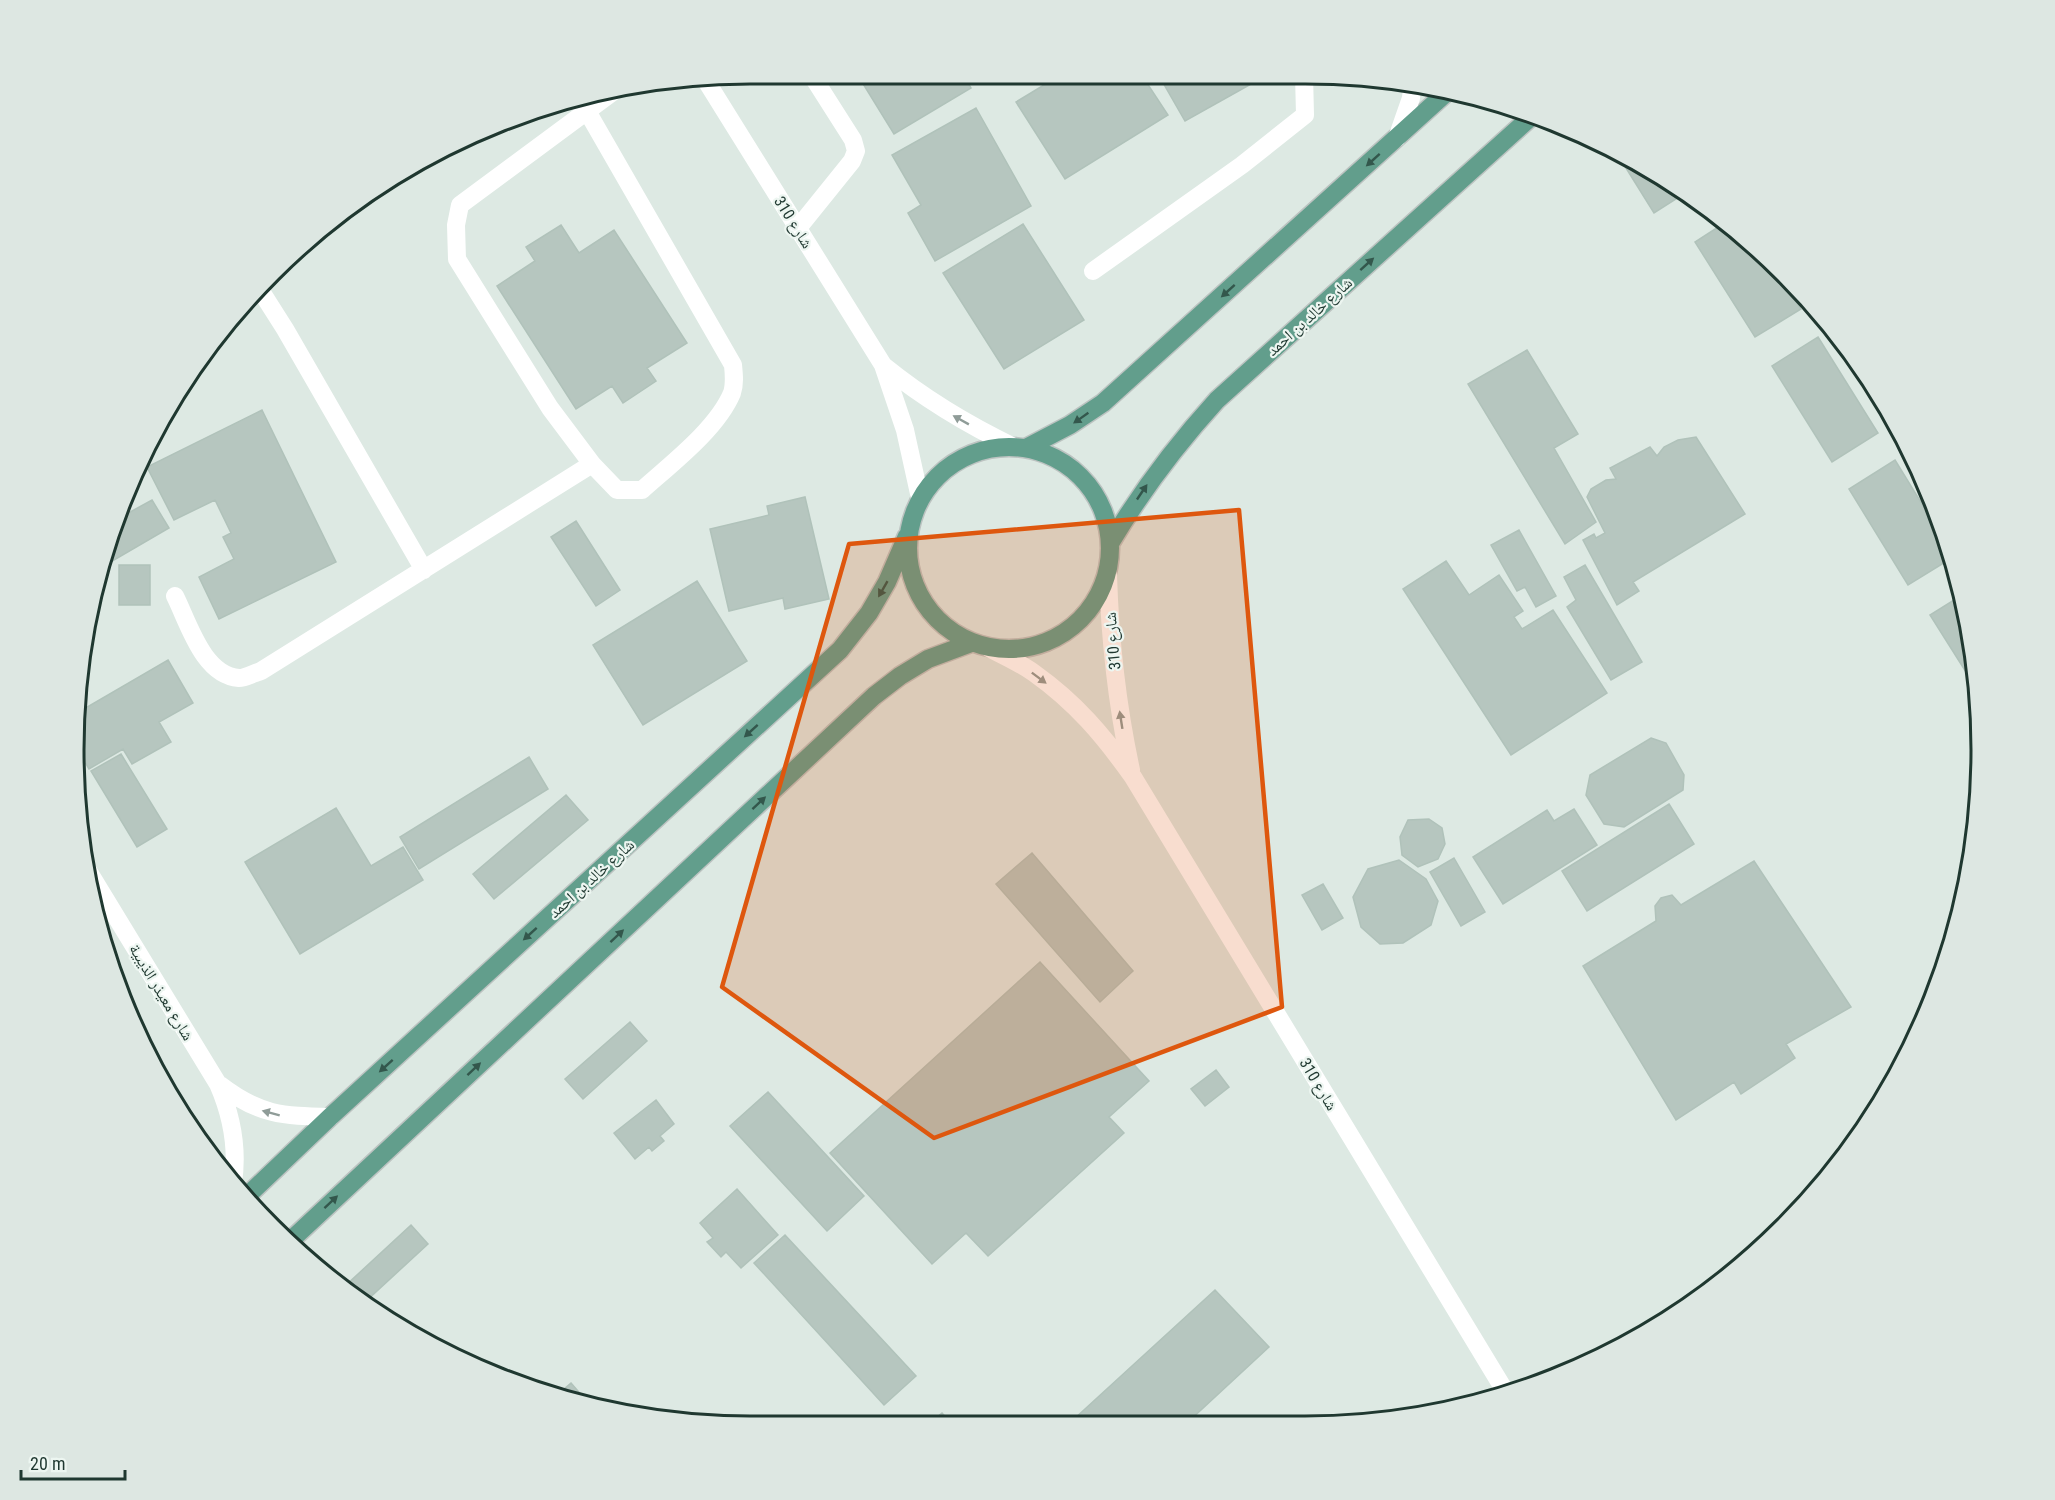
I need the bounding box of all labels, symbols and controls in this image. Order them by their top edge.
one-way arrow [1366,153,1381,166]
street label: شارع 310 [769,193,817,252]
one-way arrow [1359,258,1374,271]
street label: شارع خالد بن احمد [1263,273,1357,361]
one-way arrow [1221,284,1236,297]
one-way arrow [1073,412,1089,424]
one-way arrow [953,416,970,426]
one-way arrow [1136,485,1148,501]
one-way arrow [877,581,888,597]
street label: شارع 310 [1101,611,1125,671]
one-way arrow [1031,671,1047,684]
one-way arrow [1116,710,1125,729]
one-way arrow [744,724,758,738]
one-way arrow [752,797,766,811]
street label: شارع خالد بن احمد [545,835,639,923]
one-way arrow [522,927,537,941]
one-way arrow [609,930,623,944]
street label: شارع معيذر الذيبية [124,941,198,1044]
street label: شارع 310 [1295,1055,1342,1114]
one-way arrow [379,1059,394,1072]
one-way arrow [466,1063,481,1076]
one-way arrow [262,1107,281,1117]
one-way arrow [324,1195,339,1209]
scale bar [21,1443,124,1481]
text: 20 m [30,1453,65,1474]

